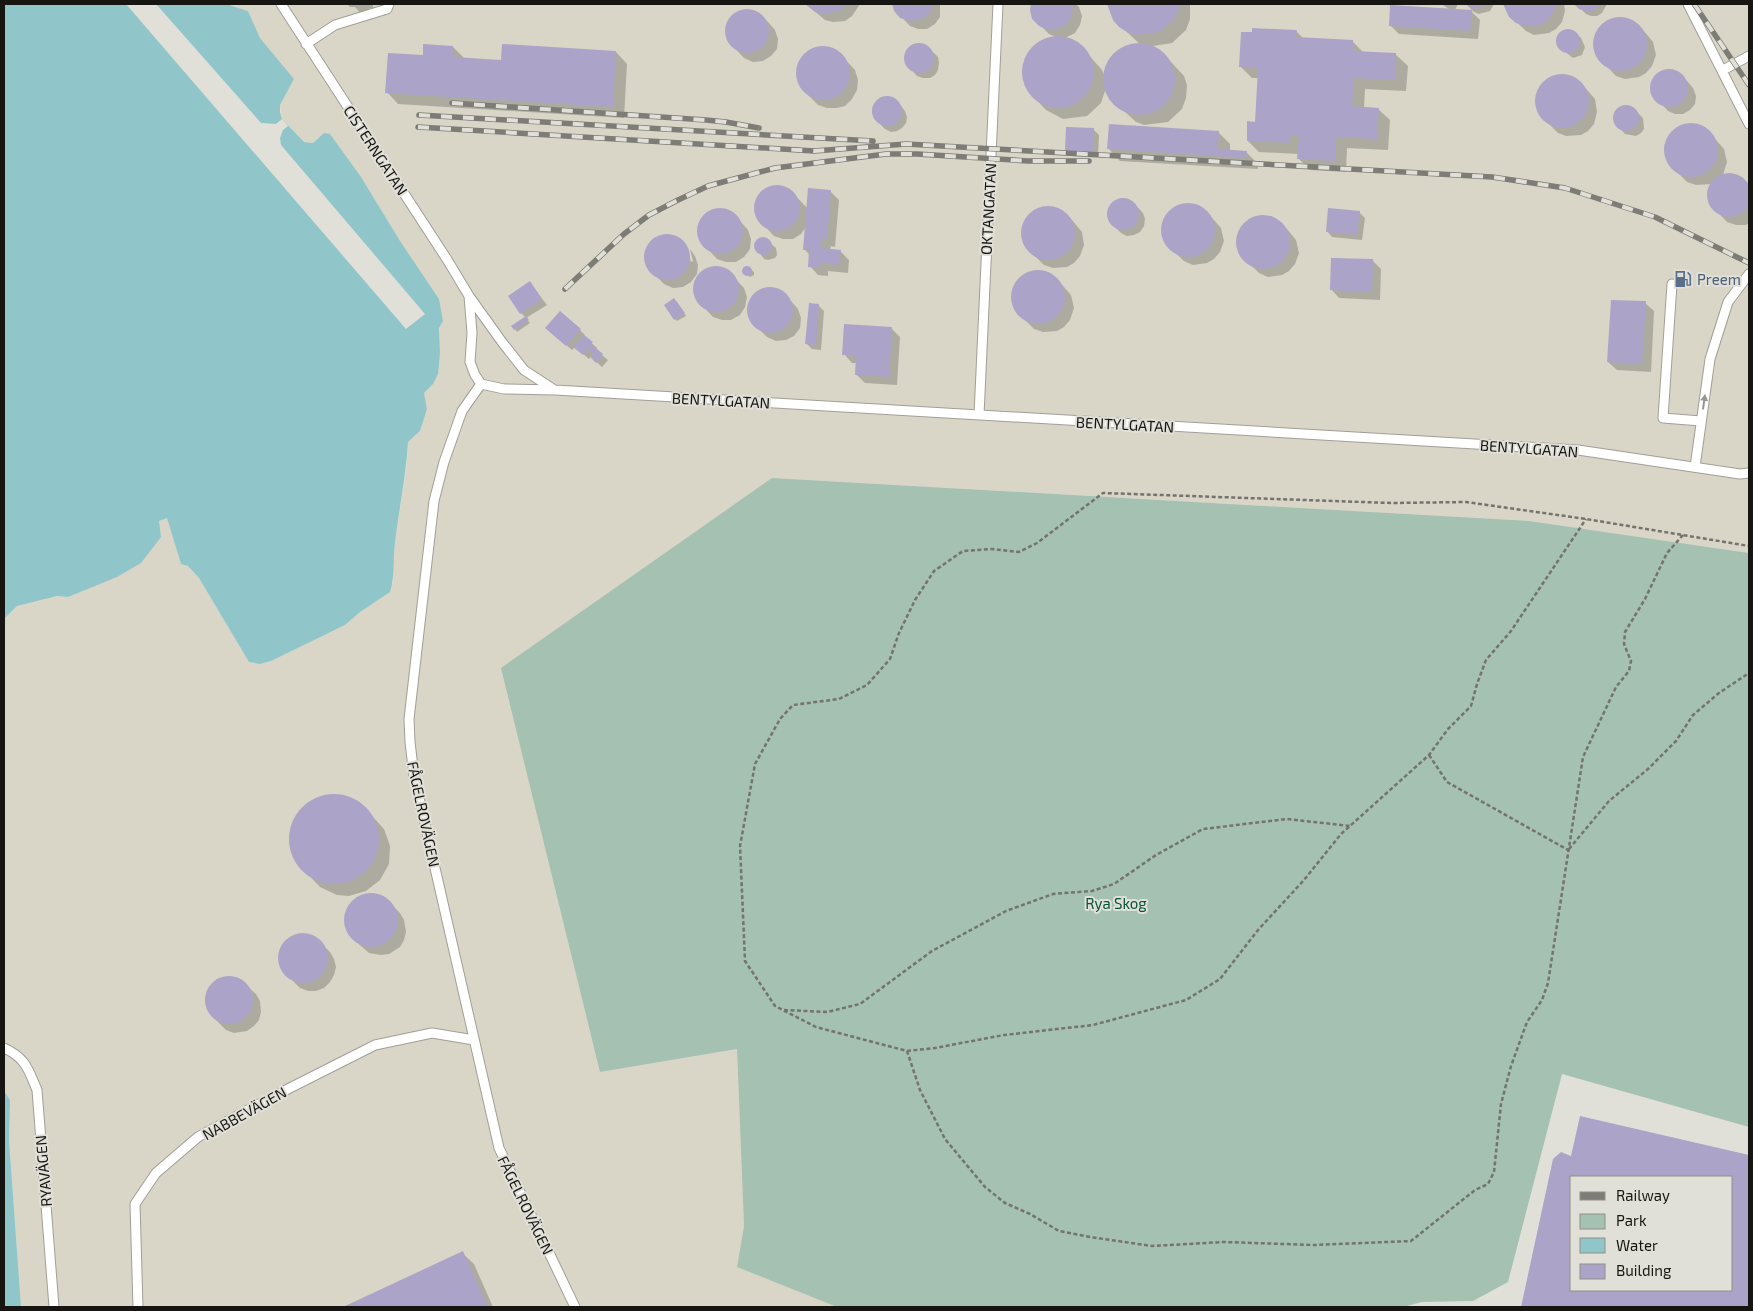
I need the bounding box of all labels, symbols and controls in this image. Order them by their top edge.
street label: CISTERNGATAN [340,102,412,198]
street label: OKTANGATAN [977,162,999,256]
fuel station icon: Preem [1673,269,1693,289]
place label: Preem [1697,270,1741,288]
street label: BENTYLGATAN [671,388,771,412]
one-way arrow [1700,393,1708,409]
street label: BENTYLGATAN [1075,412,1175,436]
street label: BENTYLGATAN [1479,436,1579,460]
street label: FÅGELROVÄGEN [404,759,444,869]
park label: Rya Skog [1085,894,1147,912]
street label: NABBEVÄGEN [199,1083,289,1143]
street label: RYAVÄGEN [31,1134,55,1208]
street label: FÅGELROVÄGEN [494,1153,558,1257]
legend [1570,1176,1733,1291]
text: Railway [1616,1186,1670,1204]
text: Park [1616,1211,1647,1229]
text: Water [1616,1236,1658,1254]
text: Building [1616,1261,1672,1279]

